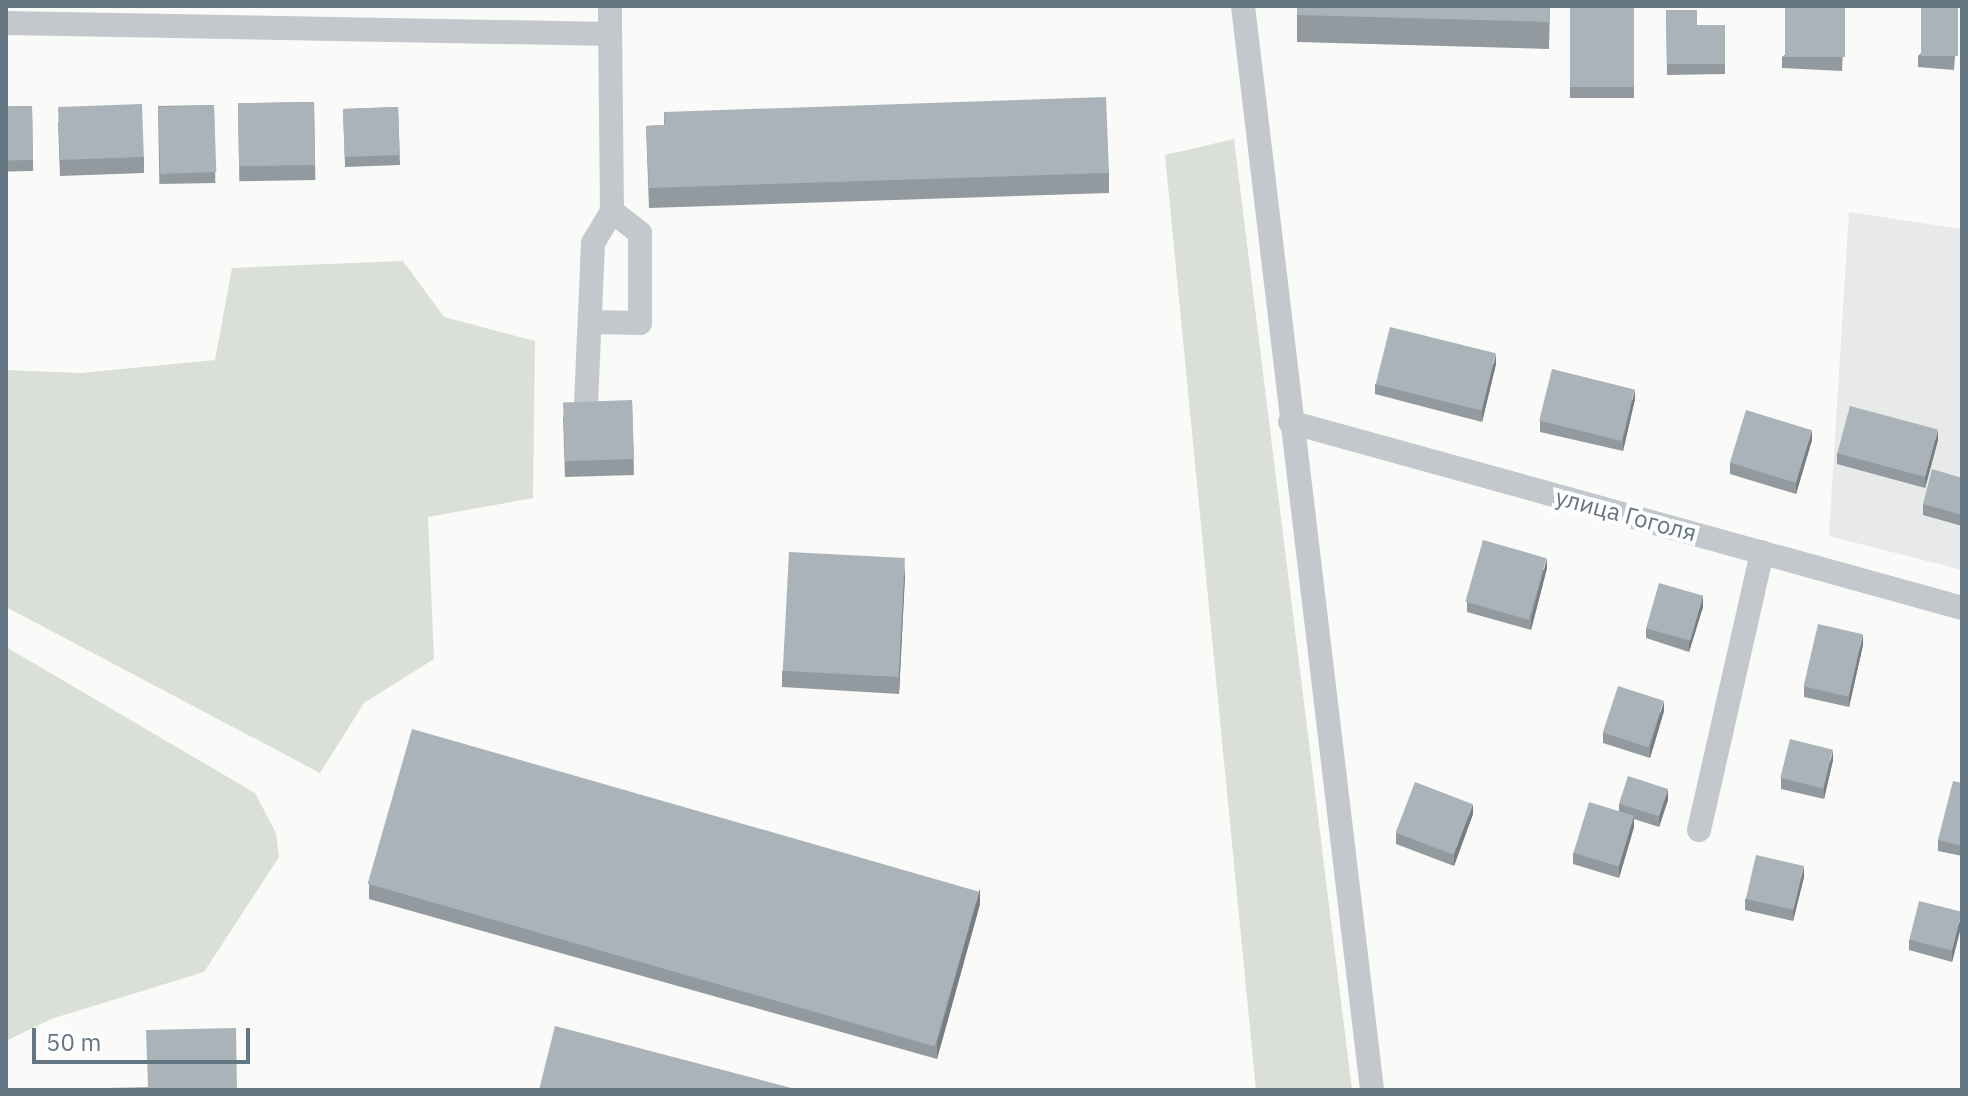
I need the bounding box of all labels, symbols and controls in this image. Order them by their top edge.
street label: улица Гоголя [1552,482,1700,548]
scale bar [36,1012,254,1062]
text: 50 m [46,1026,101,1058]

